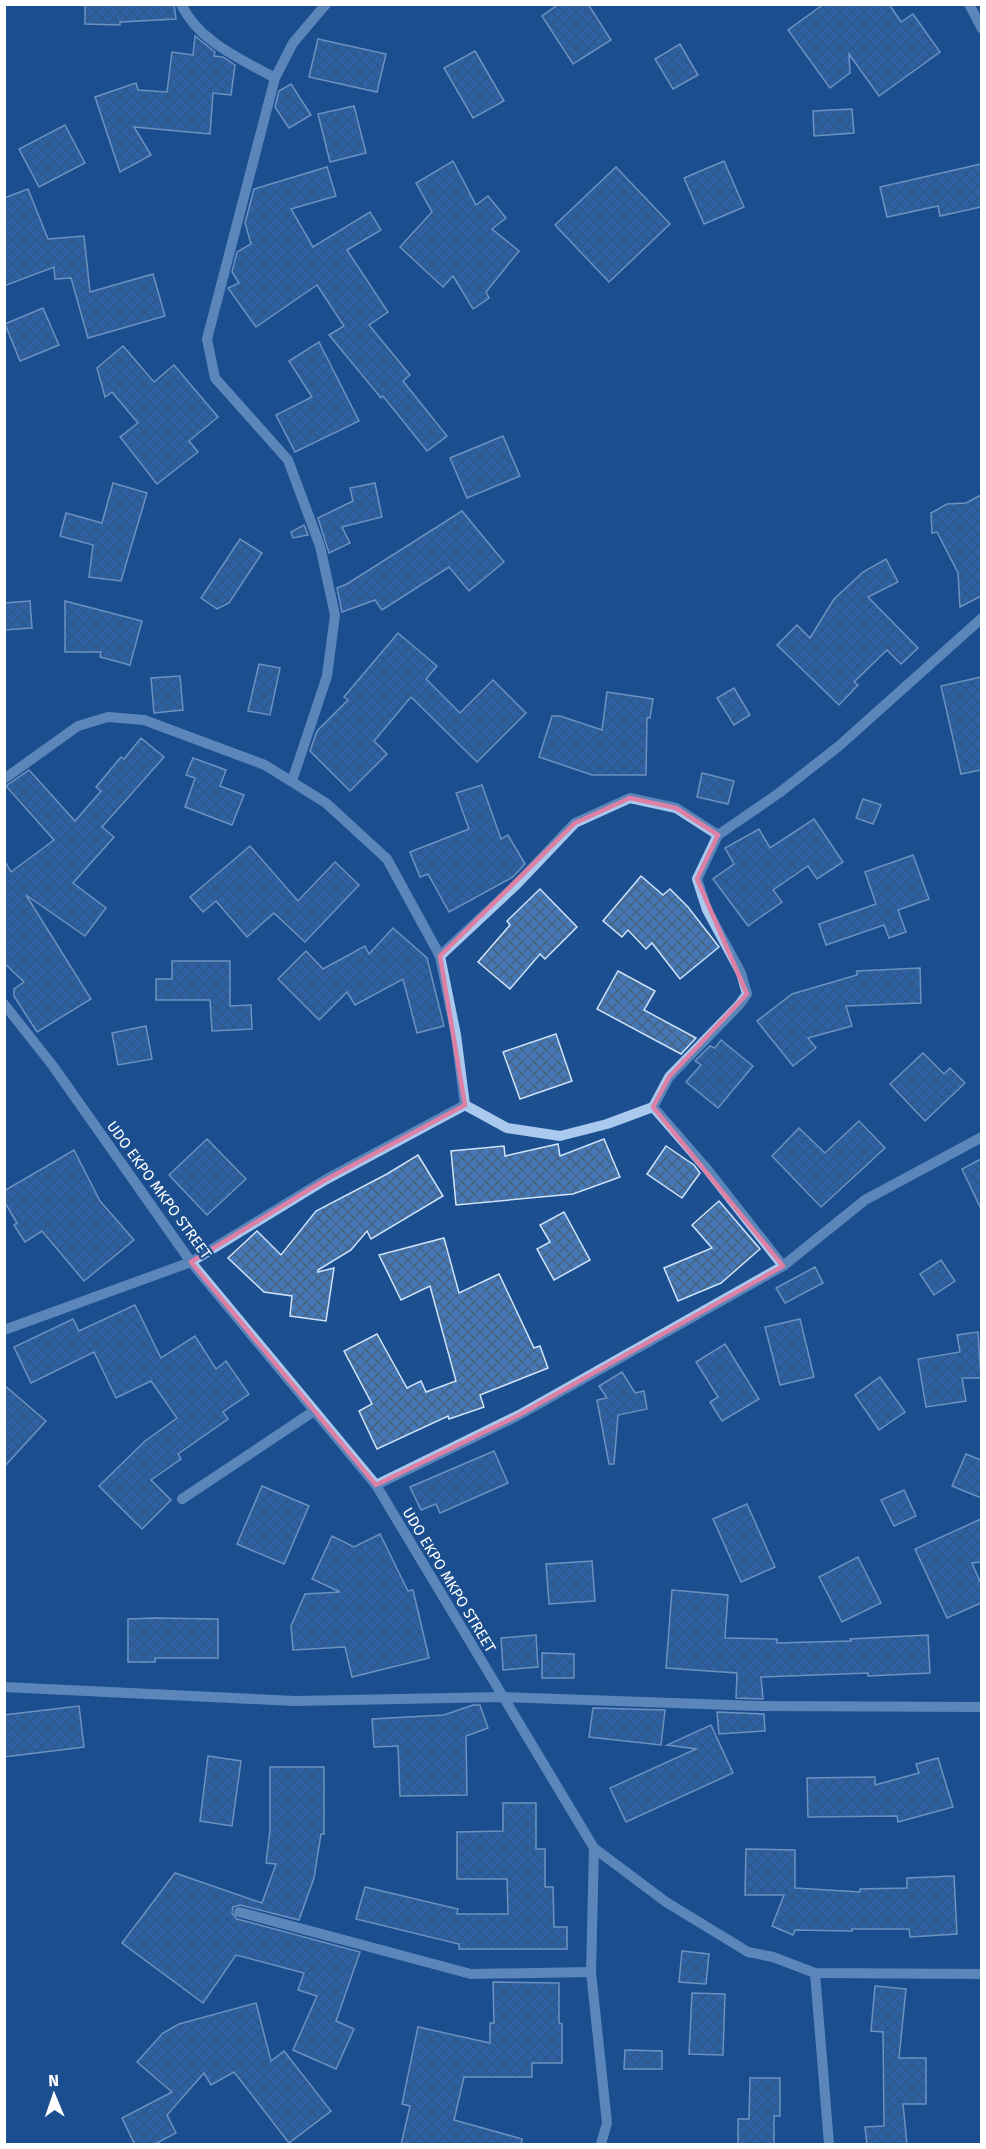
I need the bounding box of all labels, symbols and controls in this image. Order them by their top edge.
street label: UDO EKPO MKPO STREET [103,1118,215,1263]
street label: UDO EKPO MKPO STREET [399,1504,500,1656]
north arrow [24,2065,84,2125]
text: N [48,2071,59,2090]

